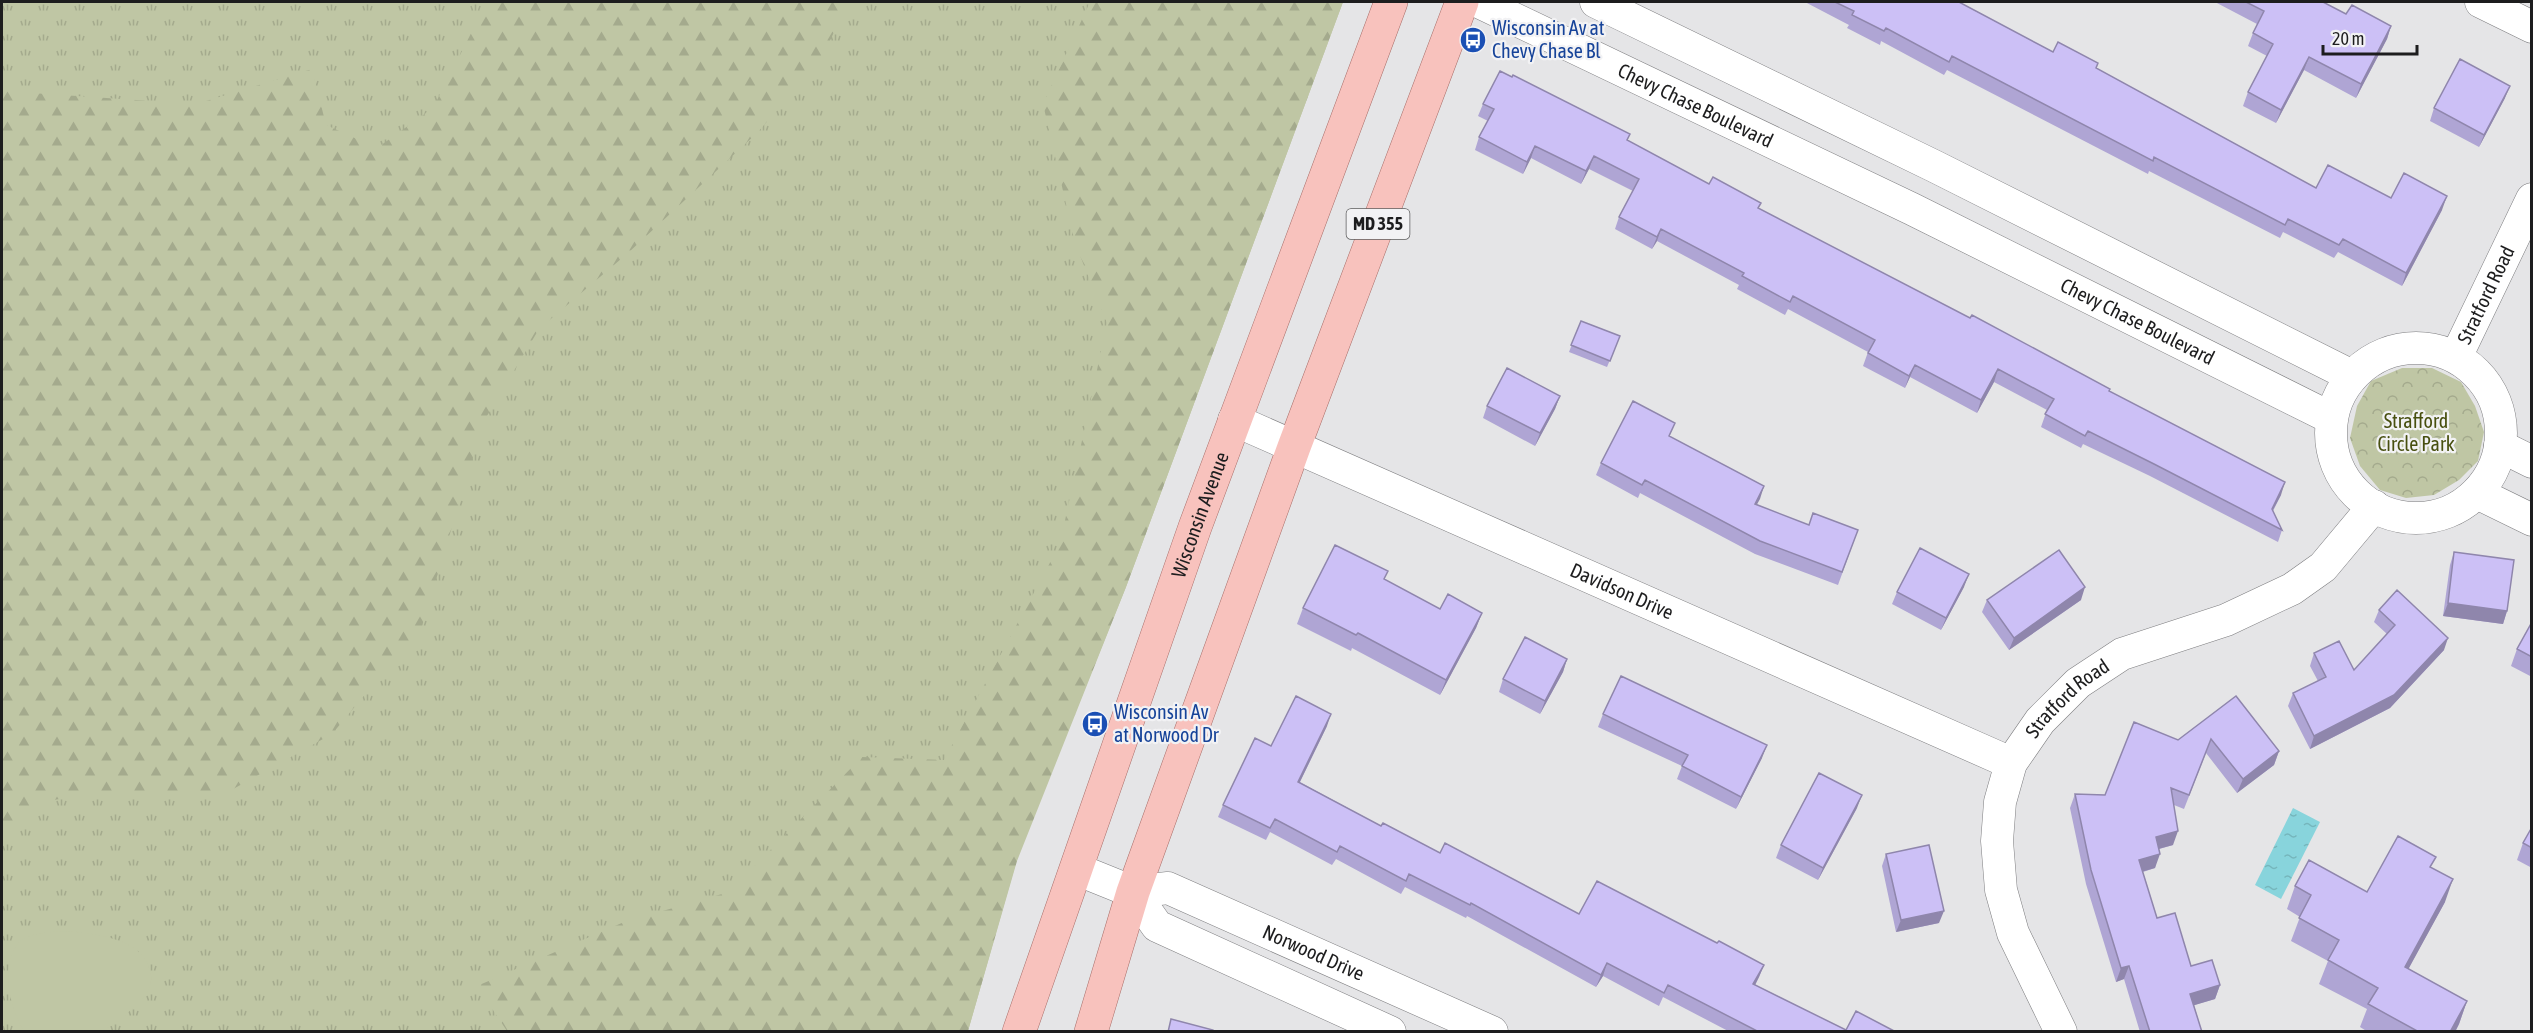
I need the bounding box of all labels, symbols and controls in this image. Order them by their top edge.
place label: Wisconsin Av at Chevy Chase Bl [1492,16,1605,62]
scale bar [2323,18,2418,56]
bus stop icon: Wisconsin Av at Chevy Chase Bl [1458,25,1488,55]
text: 20 m [2332,28,2364,49]
street label: Chevy Chase Boulevard [1615,58,1777,152]
road number: MD 355 [1346,209,1410,239]
street label: Stratford Road [2452,242,2519,347]
street label: Chevy Chase Boulevard [2057,273,2219,369]
park label: Strafford Circle Park [2377,409,2455,455]
street label: Wisconsin Avenue [1166,448,1233,581]
street label: Davidson Drive [1567,558,1677,624]
street label: Stratford Road [2020,654,2113,742]
place label: Wisconsin Av at Norwood Dr [1114,700,1220,746]
bus stop icon: Wisconsin Av at Norwood Dr [1080,709,1110,739]
street label: Norwood Drive [1259,920,1368,985]

